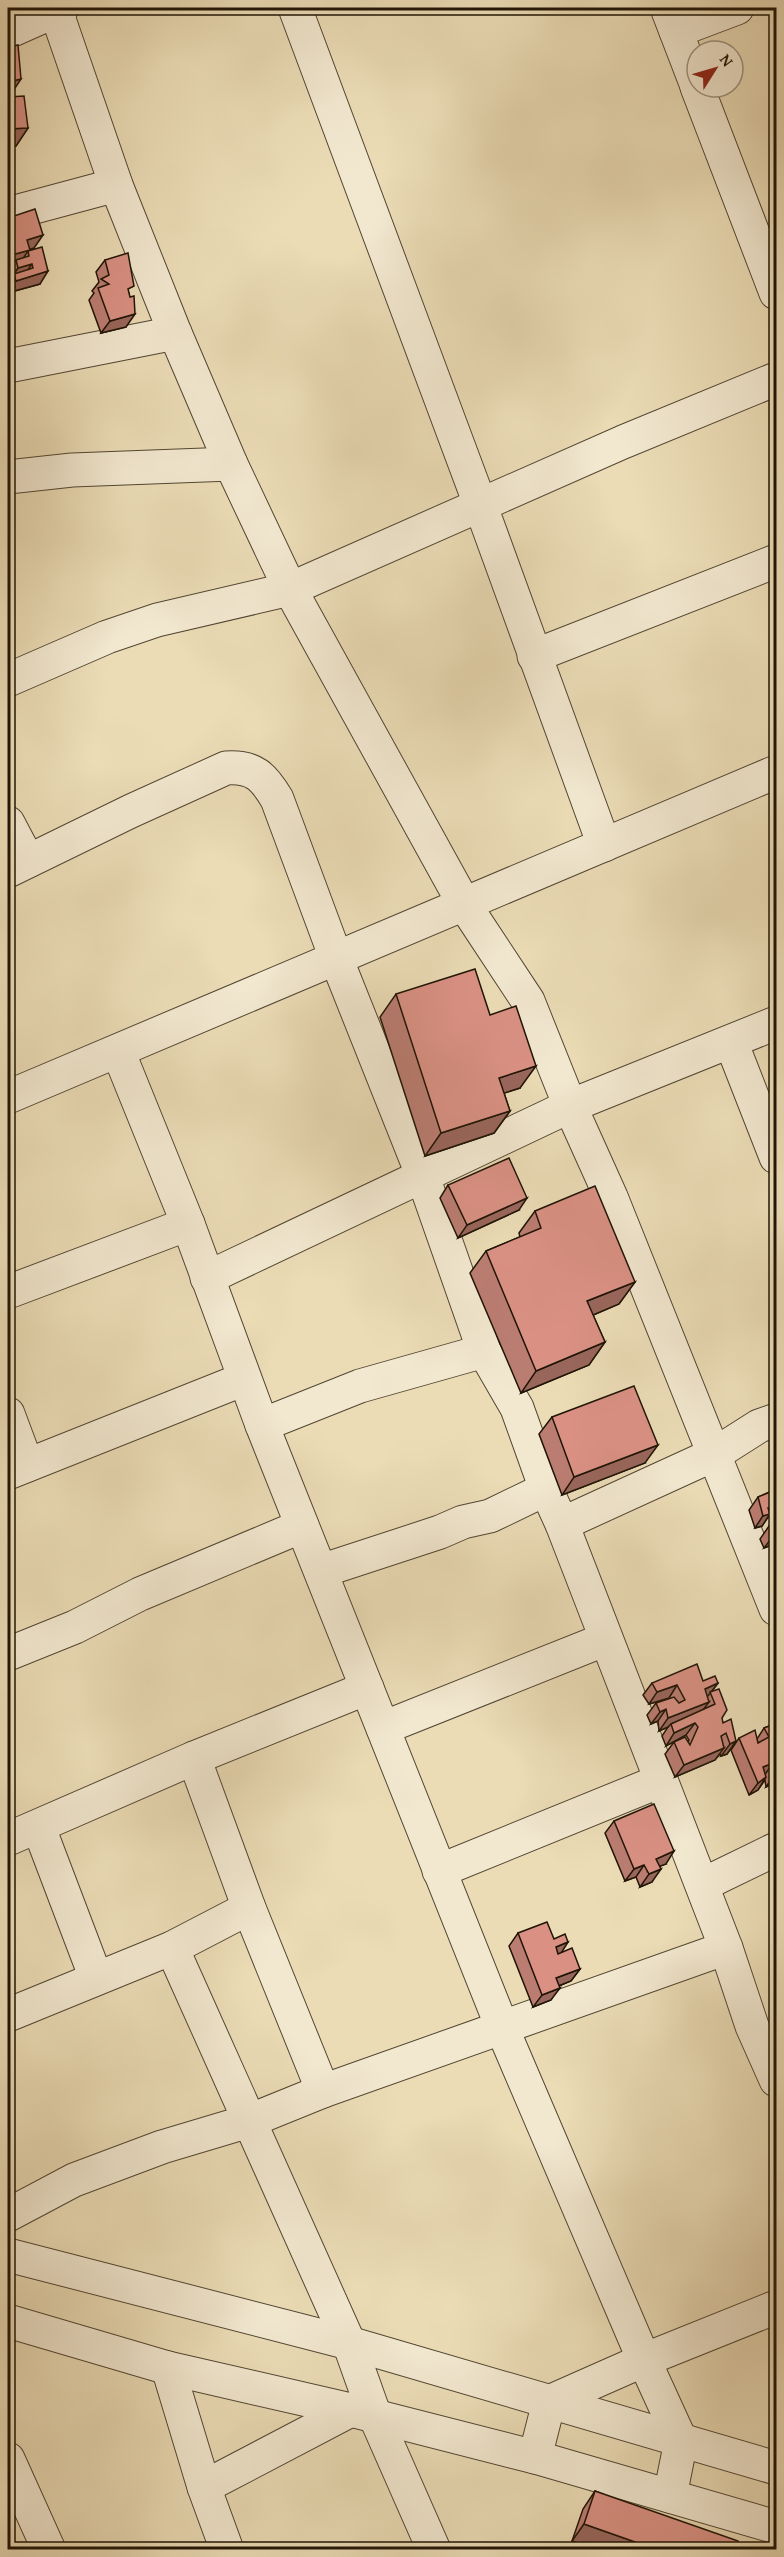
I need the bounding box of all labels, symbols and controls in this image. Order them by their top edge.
north arrow [685,39,745,99]
text: N [714,48,740,72]

